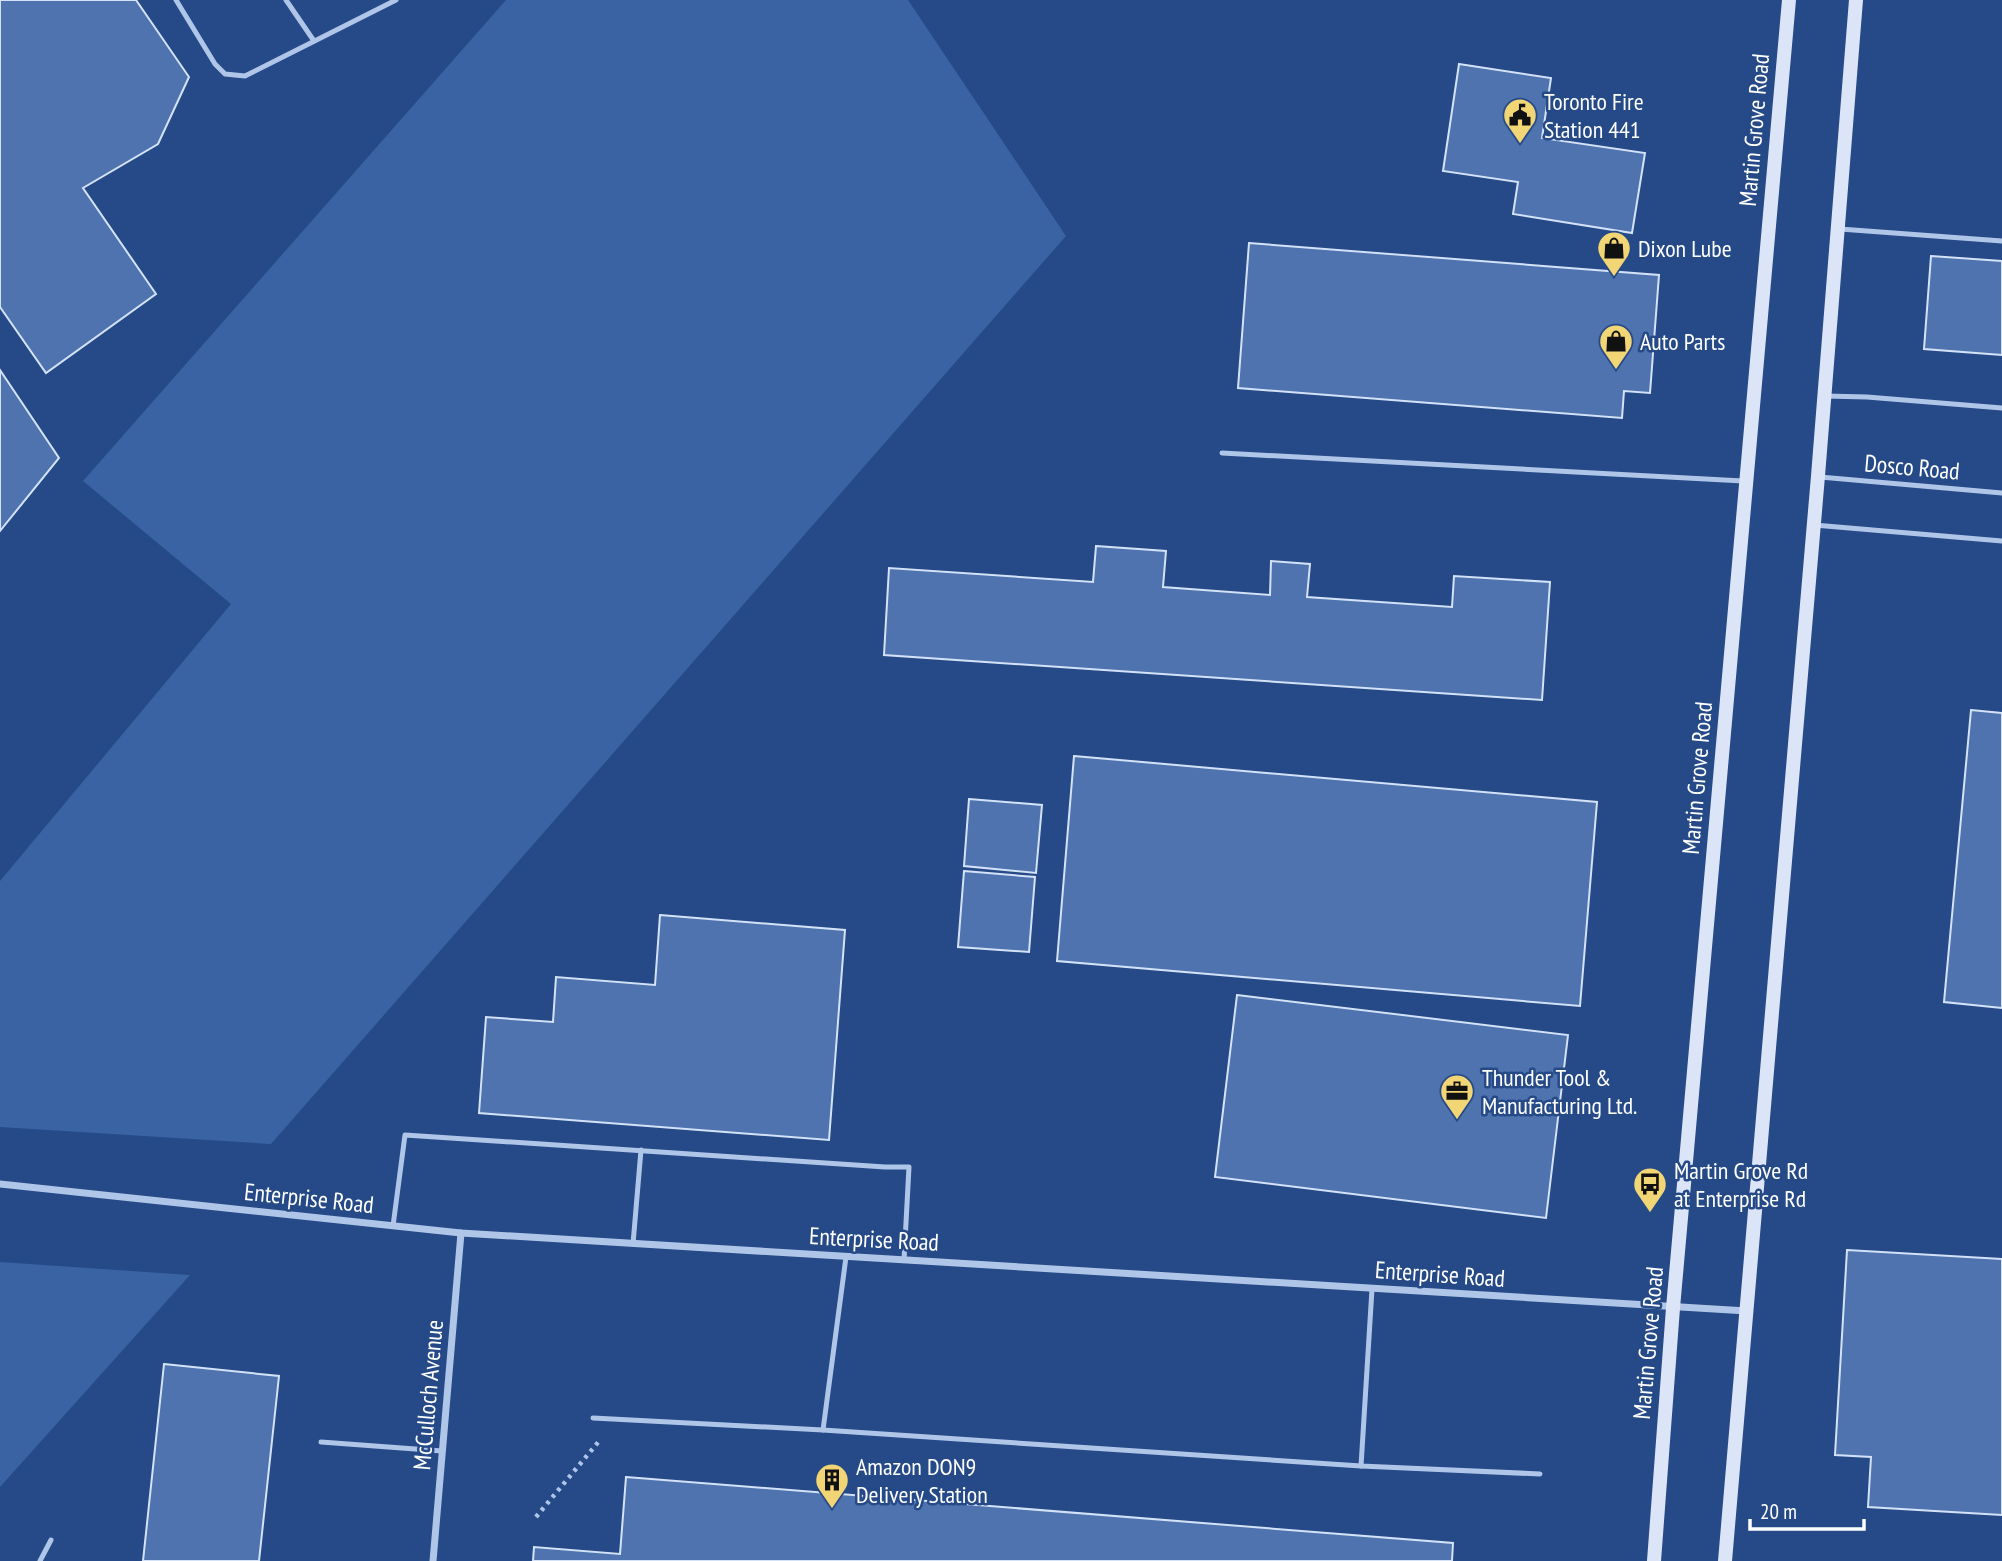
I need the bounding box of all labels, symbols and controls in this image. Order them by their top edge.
street label: Martin Grove Road [1732,52,1776,208]
place label: Toronto Fire Station 441 [1544,86,1644,145]
public building icon: Toronto Fire Station 441 [1501,96,1539,145]
shop icon: Dixon Lube [1595,229,1633,278]
place label: Dixon Lube [1638,233,1732,264]
shop icon: Auto Parts [1597,322,1635,371]
place label: Auto Parts [1640,326,1725,357]
street label: Dosco Road [1863,447,1961,487]
street label: Martin Grove Road [1675,700,1719,856]
place label: Thunder Tool & Manufacturing Ltd. [1482,1062,1637,1121]
office icon: Thunder Tool & Manufacturing Ltd. [1438,1072,1476,1121]
place label: Martin Grove Rd at Enterprise Rd [1674,1155,1808,1214]
bus stop icon: Martin Grove Rd at Enterprise Rd [1631,1165,1669,1214]
street label: Enterprise Road [243,1176,375,1220]
street label: Enterprise Road [808,1220,940,1258]
street label: Enterprise Road [1374,1254,1506,1294]
street label: Martin Grove Road [1626,1265,1670,1421]
street label: McCulloch Avenue [406,1319,450,1471]
place label: Amazon DON9 Delivery Station [856,1451,988,1510]
building icon: Amazon DON9 Delivery Station [813,1461,851,1510]
scale bar [1750,1488,1864,1532]
text: 20 m [1760,1498,1797,1525]

